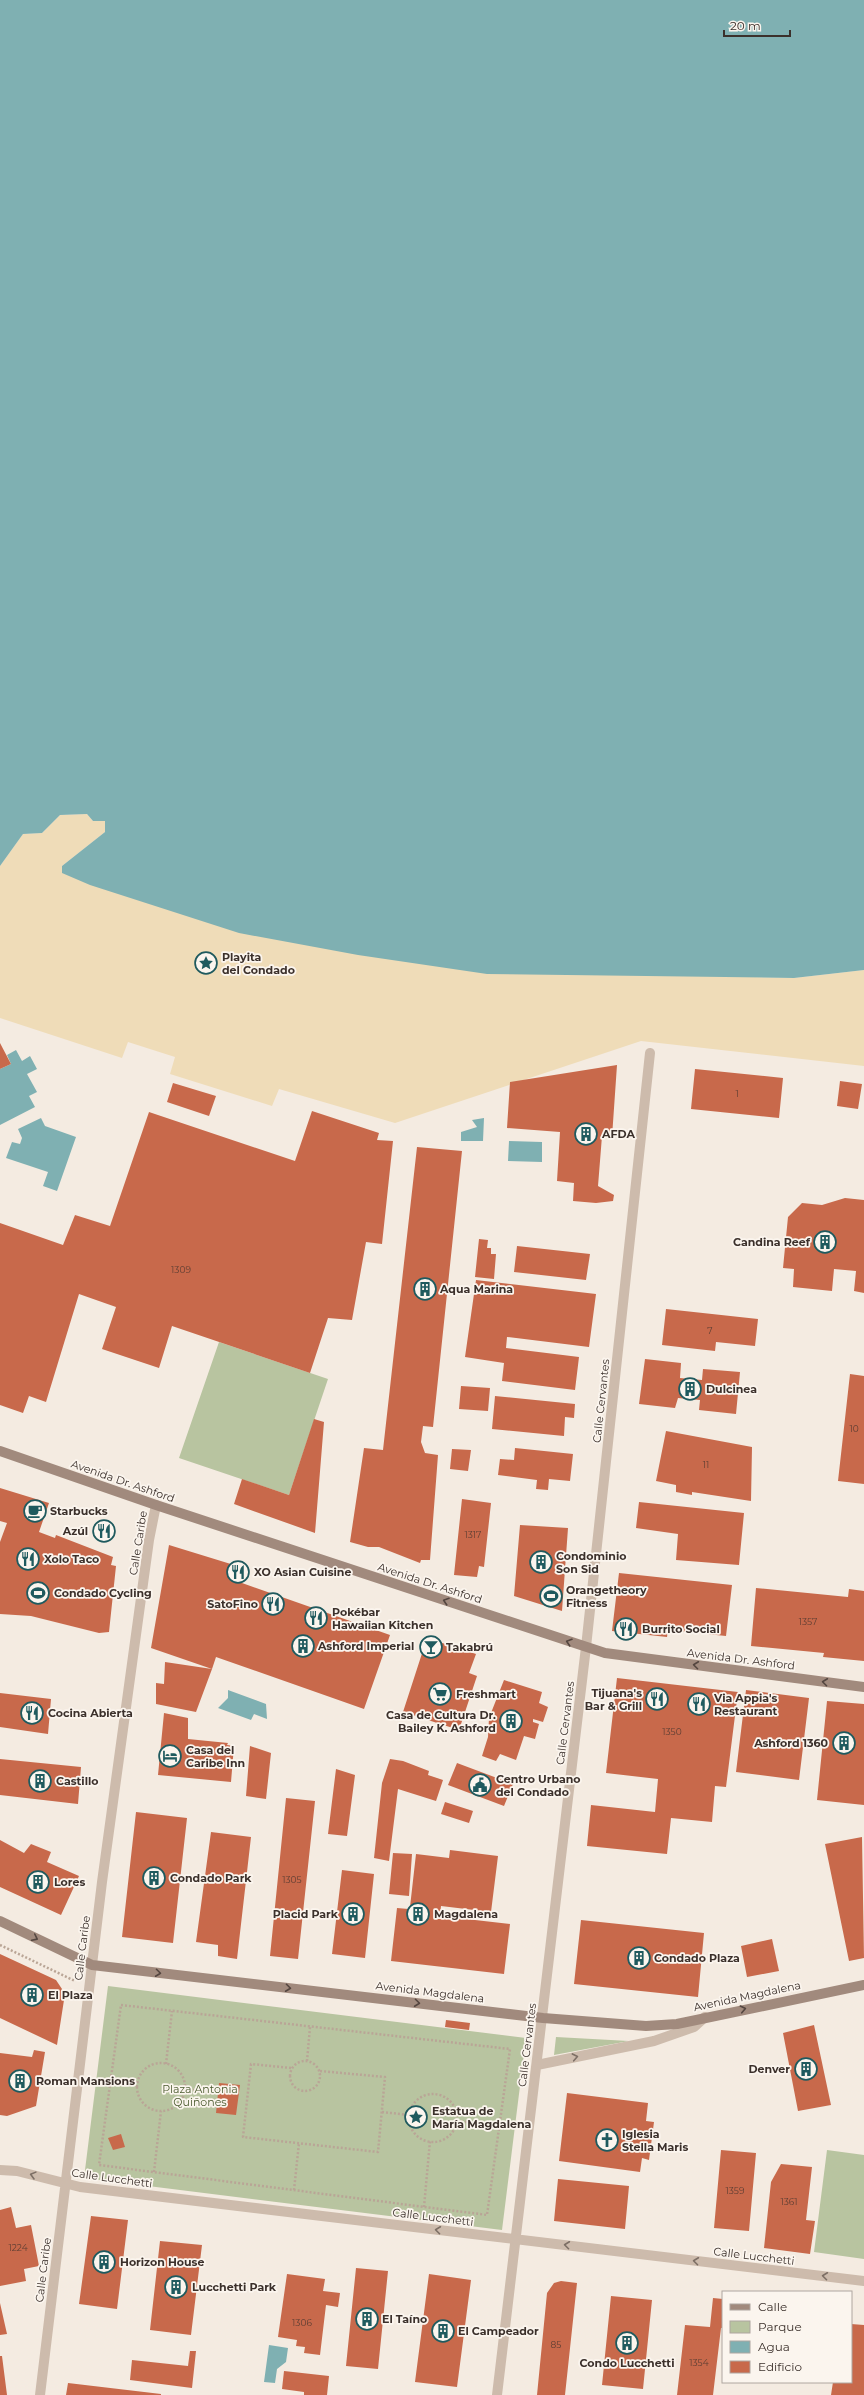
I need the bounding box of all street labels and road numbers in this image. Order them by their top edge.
street label: Calle Cervantes [590,1358,612,1444]
street label: Avenida Dr. Ashford [69,1457,177,1505]
street label: Calle Caribe [126,1509,150,1576]
street label: Avenida Dr. Ashford [376,1560,484,1606]
street label: Avenida Dr. Ashford [686,1645,796,1673]
street label: Calle Cervantes [553,1680,577,1766]
street label: Calle Caribe [71,1914,93,1981]
street label: Avenida Magdalena [375,1978,485,2006]
street label: Avenida Magdalena [692,1978,802,2014]
street label: Calle Cervantes [515,2002,539,2088]
street label: Calle Lucchetti [71,2165,153,2191]
street label: Calle Lucchetti [392,2205,474,2229]
street label: Calle Caribe [32,2236,54,2303]
street label: Calle Lucchetti [713,2244,795,2268]

